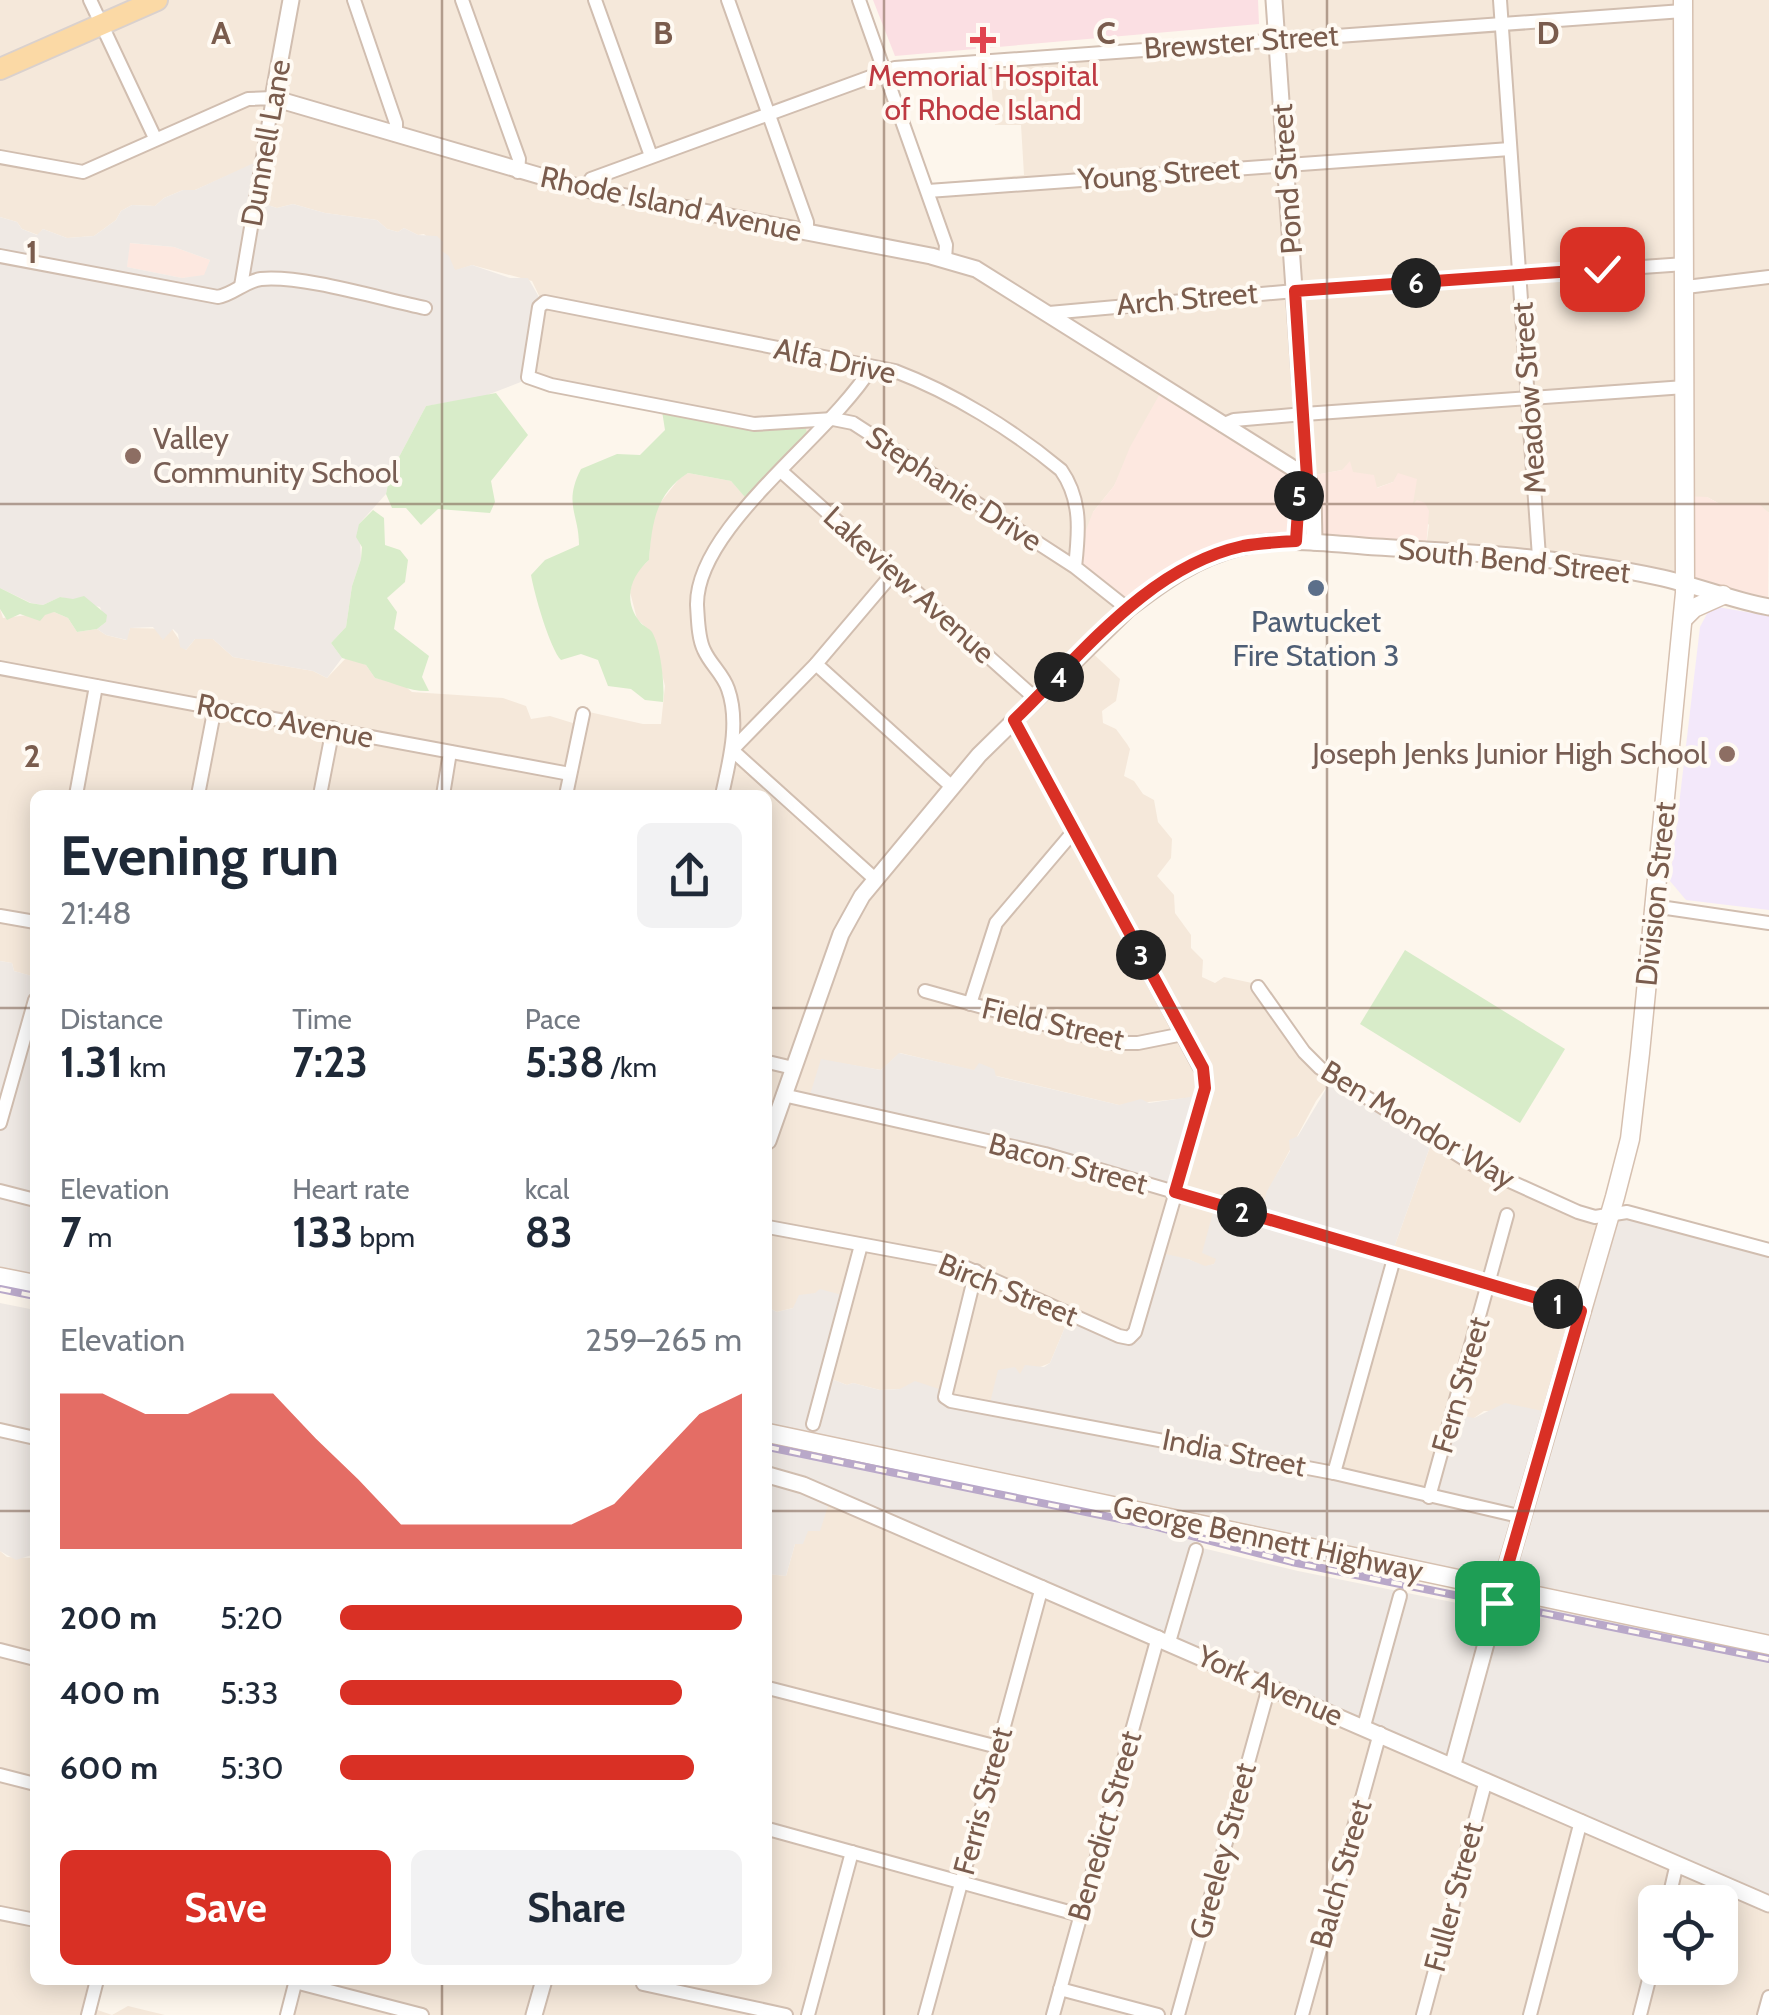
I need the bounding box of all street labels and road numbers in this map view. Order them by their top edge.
street label: Brewster Street [1142,16,1340,67]
street label: Dunnell Lane [233,57,298,229]
street label: Pond Street [1263,103,1310,255]
street label: Young Street [1076,149,1241,198]
street label: Rhode Island Avenue [537,158,805,249]
street label: Arch Street [1115,274,1259,323]
street label: Meadow Street [1503,301,1554,495]
street label: Alfa Drive [771,330,899,391]
street label: Stephanie Drive [859,418,1049,559]
street label: Lakeview Avenue [816,498,1003,671]
street label: South Bend Street [1396,530,1632,591]
street label: Rocco Avenue [194,685,377,756]
street label: Division Street [1627,800,1684,988]
street label: Field Street [978,989,1128,1058]
street label: Ben Mondor Way [1315,1052,1522,1197]
street label: Bacon Street [985,1125,1152,1202]
street label: Birch Street [933,1245,1083,1334]
street label: Fern Street [1423,1313,1498,1457]
street label: India Street [1159,1420,1309,1485]
street label: George Bennett Highway [1110,1488,1427,1589]
street label: York Avenue [1191,1637,1349,1734]
street label: Ferris Street [945,1723,1020,1879]
street label: Benedict Street [1060,1727,1149,1925]
street label: Greeley Street [1181,1759,1264,1943]
street label: Balch Street [1302,1795,1379,1952]
street label: Fuller Street [1416,1818,1491,1976]

